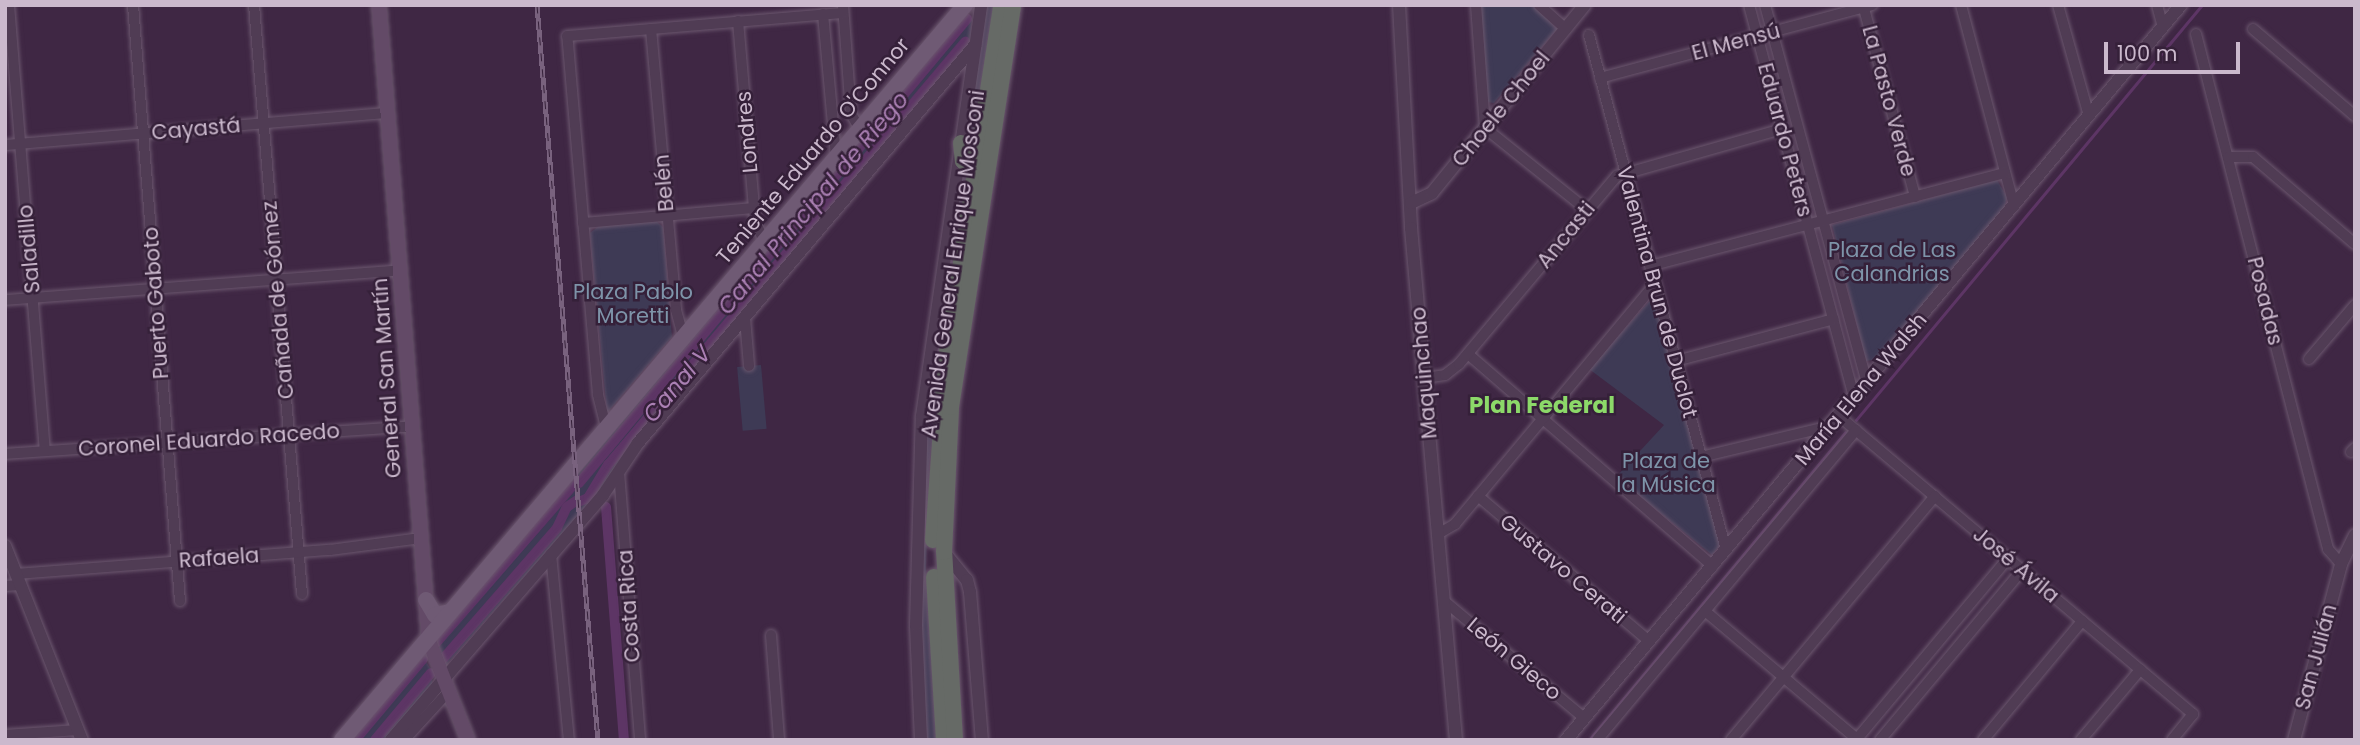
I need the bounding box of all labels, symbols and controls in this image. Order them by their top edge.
street label: El Mensú [1689,18,1783,66]
street label: La Pasto Verde [1857,23,1921,179]
scale bar [2108,28,2244,72]
street label: Teniente Eduardo O'Connor [711,33,915,269]
text: 100 m [2117,39,2177,68]
street label: Choele Choel [1447,46,1555,172]
street label: Eduardo Peters [1752,60,1818,220]
water label: Canal Principal de Riego [712,86,914,320]
street label: Avenida General Enrique Mosconi [916,88,990,440]
street label: Londres [731,90,763,174]
street label: Cayastá [150,113,242,145]
street label: Belén [649,153,679,213]
street label: Valentina Brun de Duclot [1611,163,1703,421]
street label: Ancasti [1532,197,1600,273]
street label: Cañada de Gómez [257,200,299,400]
street label: Saladillo [13,204,45,294]
street label: Puerto Gaboto [138,226,174,380]
park label: Plaza de Las Calandrias [1828,237,1956,287]
street label: Posadas [2242,254,2288,348]
street label: General San Martín [367,277,407,479]
park label: Plaza Pablo Moretti [573,279,693,329]
street label: Maquinchao [1406,306,1442,440]
street label: María Elena Walsh [1790,308,1932,470]
water label: Canal V [637,340,717,428]
district label: Plan Federal [1469,391,1615,419]
street label: Coronel Eduardo Racedo [77,418,341,462]
park label: Plaza de la Música [1616,448,1716,498]
street label: Gustavo Cerati [1495,509,1631,629]
street label: José Ávila [1968,522,2064,608]
street label: Rafaela [178,543,260,573]
street label: Costa Rica [612,549,646,663]
street label: San Julián [2290,602,2342,712]
street label: León Gieco [1462,612,1566,706]

